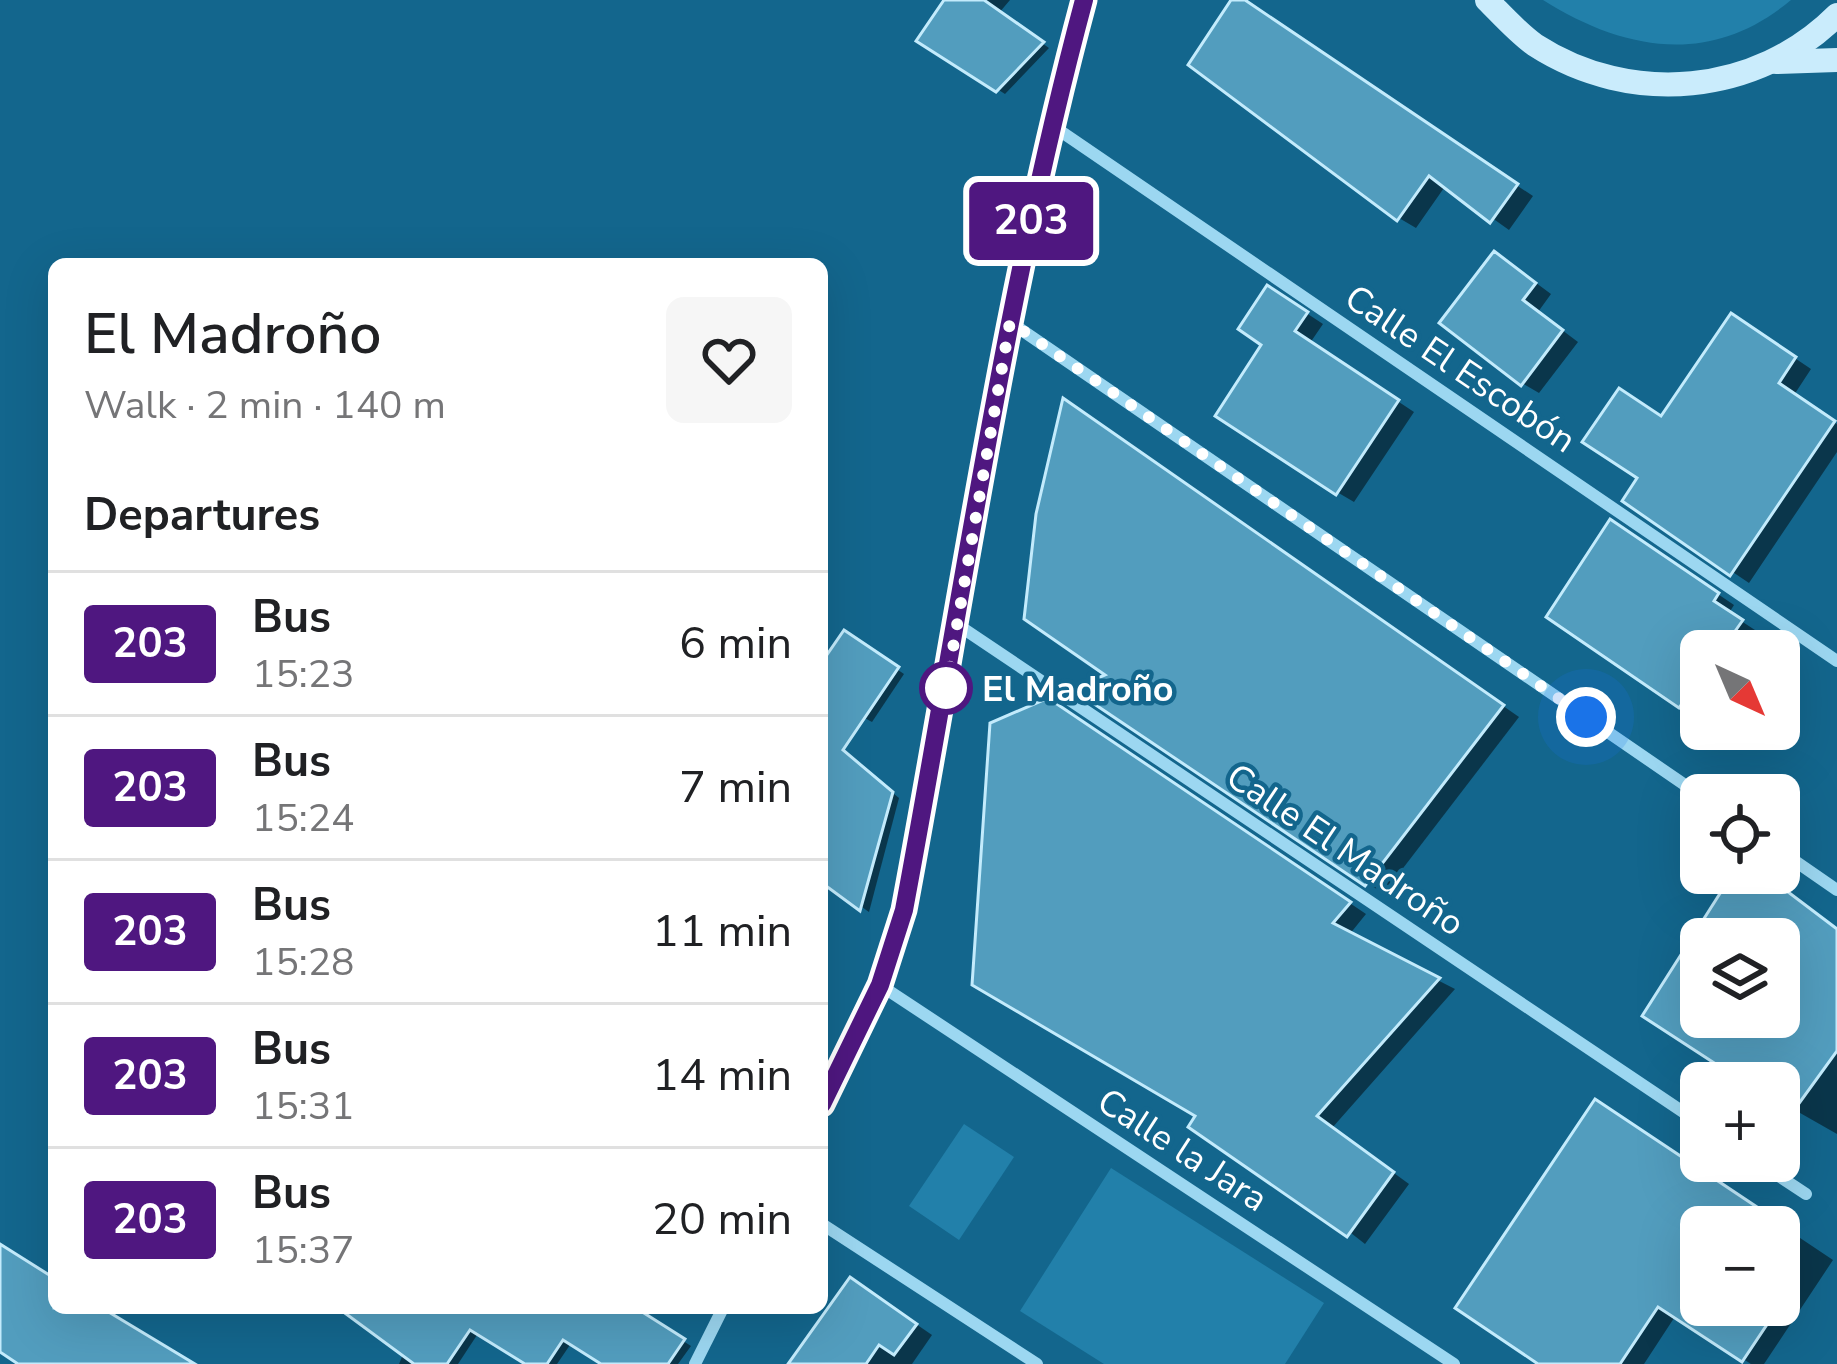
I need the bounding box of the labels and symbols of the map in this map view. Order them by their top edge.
line badge: 203 [962,182,1100,260]
street label: Calle El Escobón [1335,274,1585,465]
north arrow [1680,630,1800,750]
marker: El Madroño [921,663,971,713]
place label: El Madroño [982,665,1174,714]
your location [1556,687,1616,747]
street label: Calle El Madroño [1217,752,1474,948]
street label: Calle la Jara [1088,1077,1277,1224]

